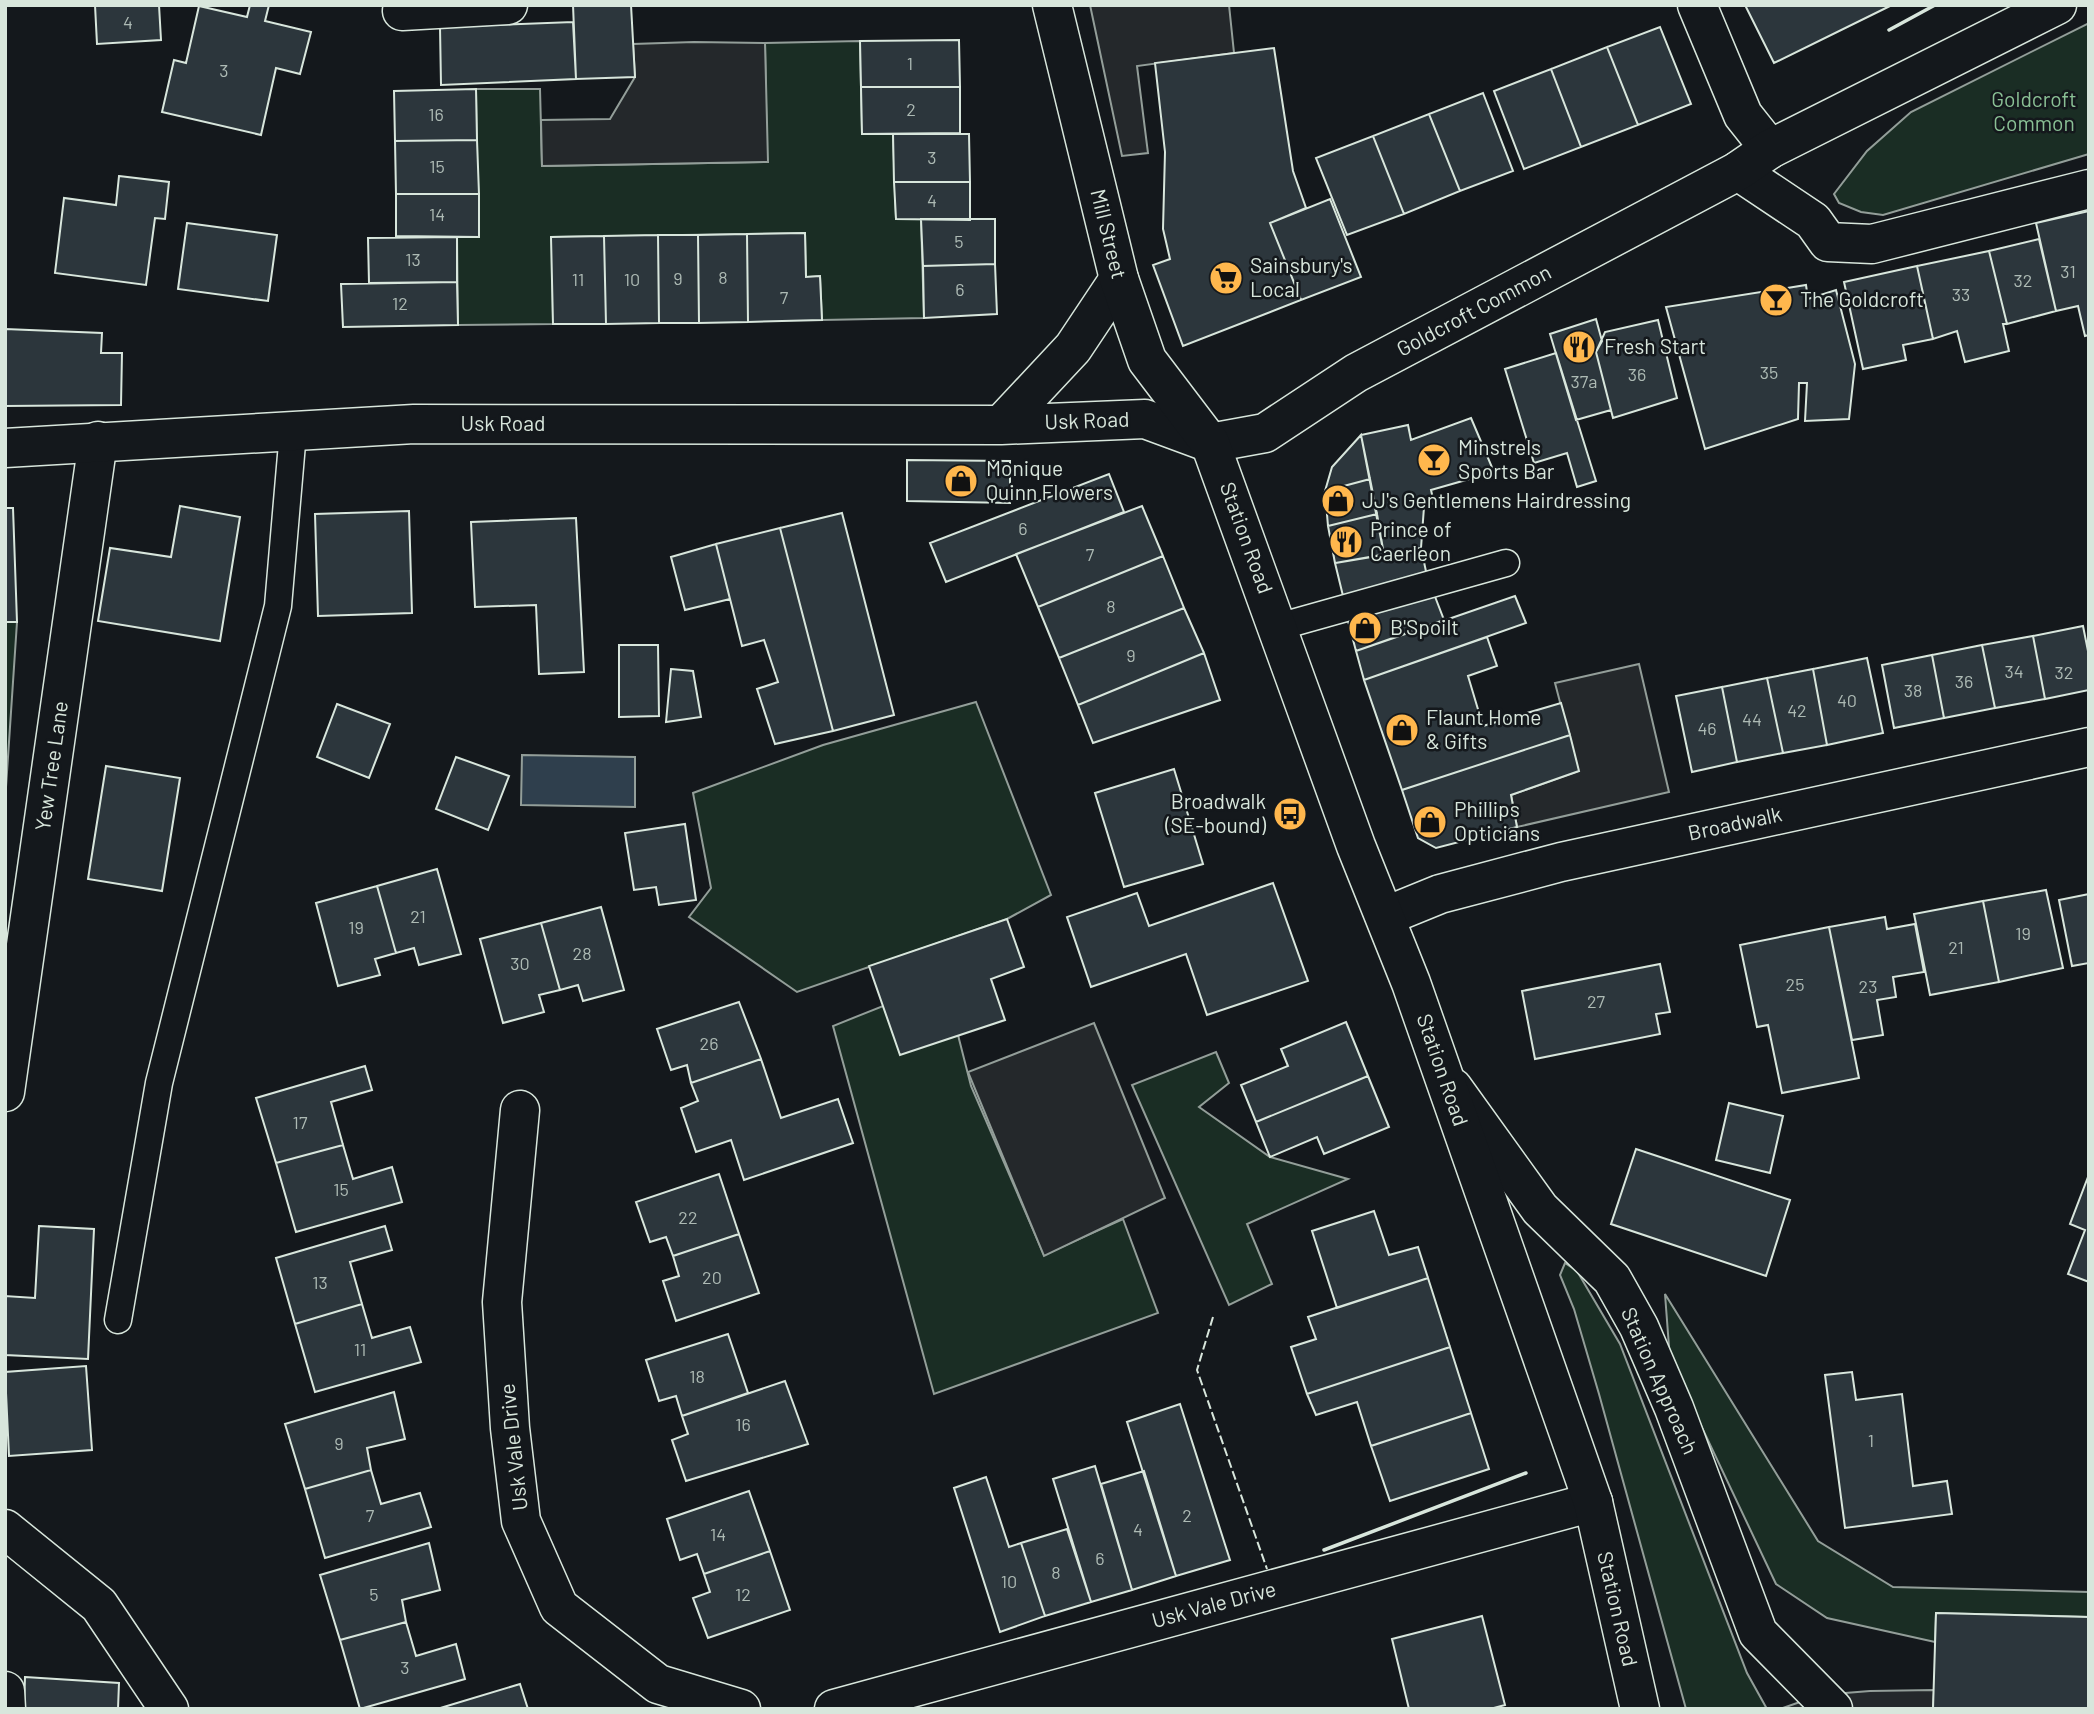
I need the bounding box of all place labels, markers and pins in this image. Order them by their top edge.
place label: Sainsbury's Local [1250,252,1353,301]
supermarket icon: Sainsbury's Local [1207,259,1245,297]
bar icon: The Goldcroft [1757,281,1795,319]
place label: The Goldcroft [1800,286,1924,311]
restaurant icon: Fresh Start [1560,328,1598,366]
place label: Fresh Start [1604,333,1706,358]
place label: Minstrels Sports Bar [1458,434,1555,483]
bar icon: Minstrels Sports Bar [1415,441,1453,479]
place label: Monique Quinn Flowers [986,455,1113,504]
shop icon: Monique Quinn Flowers [942,462,980,500]
shop icon: JJ's Gentlemens Hairdressing [1319,482,1357,520]
place label: JJ's Gentlemens Hairdressing [1362,487,1631,512]
place label: Prince of Caerleon [1370,516,1452,565]
restaurant icon: Prince of Caerleon [1327,523,1365,561]
shop icon: B'Spoilt [1346,609,1384,647]
place label: B'Spoilt [1390,614,1459,639]
place label: Flaunt Home & Gifts [1426,704,1542,753]
shop icon: Flaunt Home & Gifts [1383,711,1421,749]
place label: Broadwalk (SE-bound) [1164,788,1267,837]
bus stop icon: Broadwalk (SE-bound) [1271,795,1309,833]
place label: Phillips Opticians [1454,796,1540,845]
shop icon: Phillips Opticians [1411,803,1449,841]

